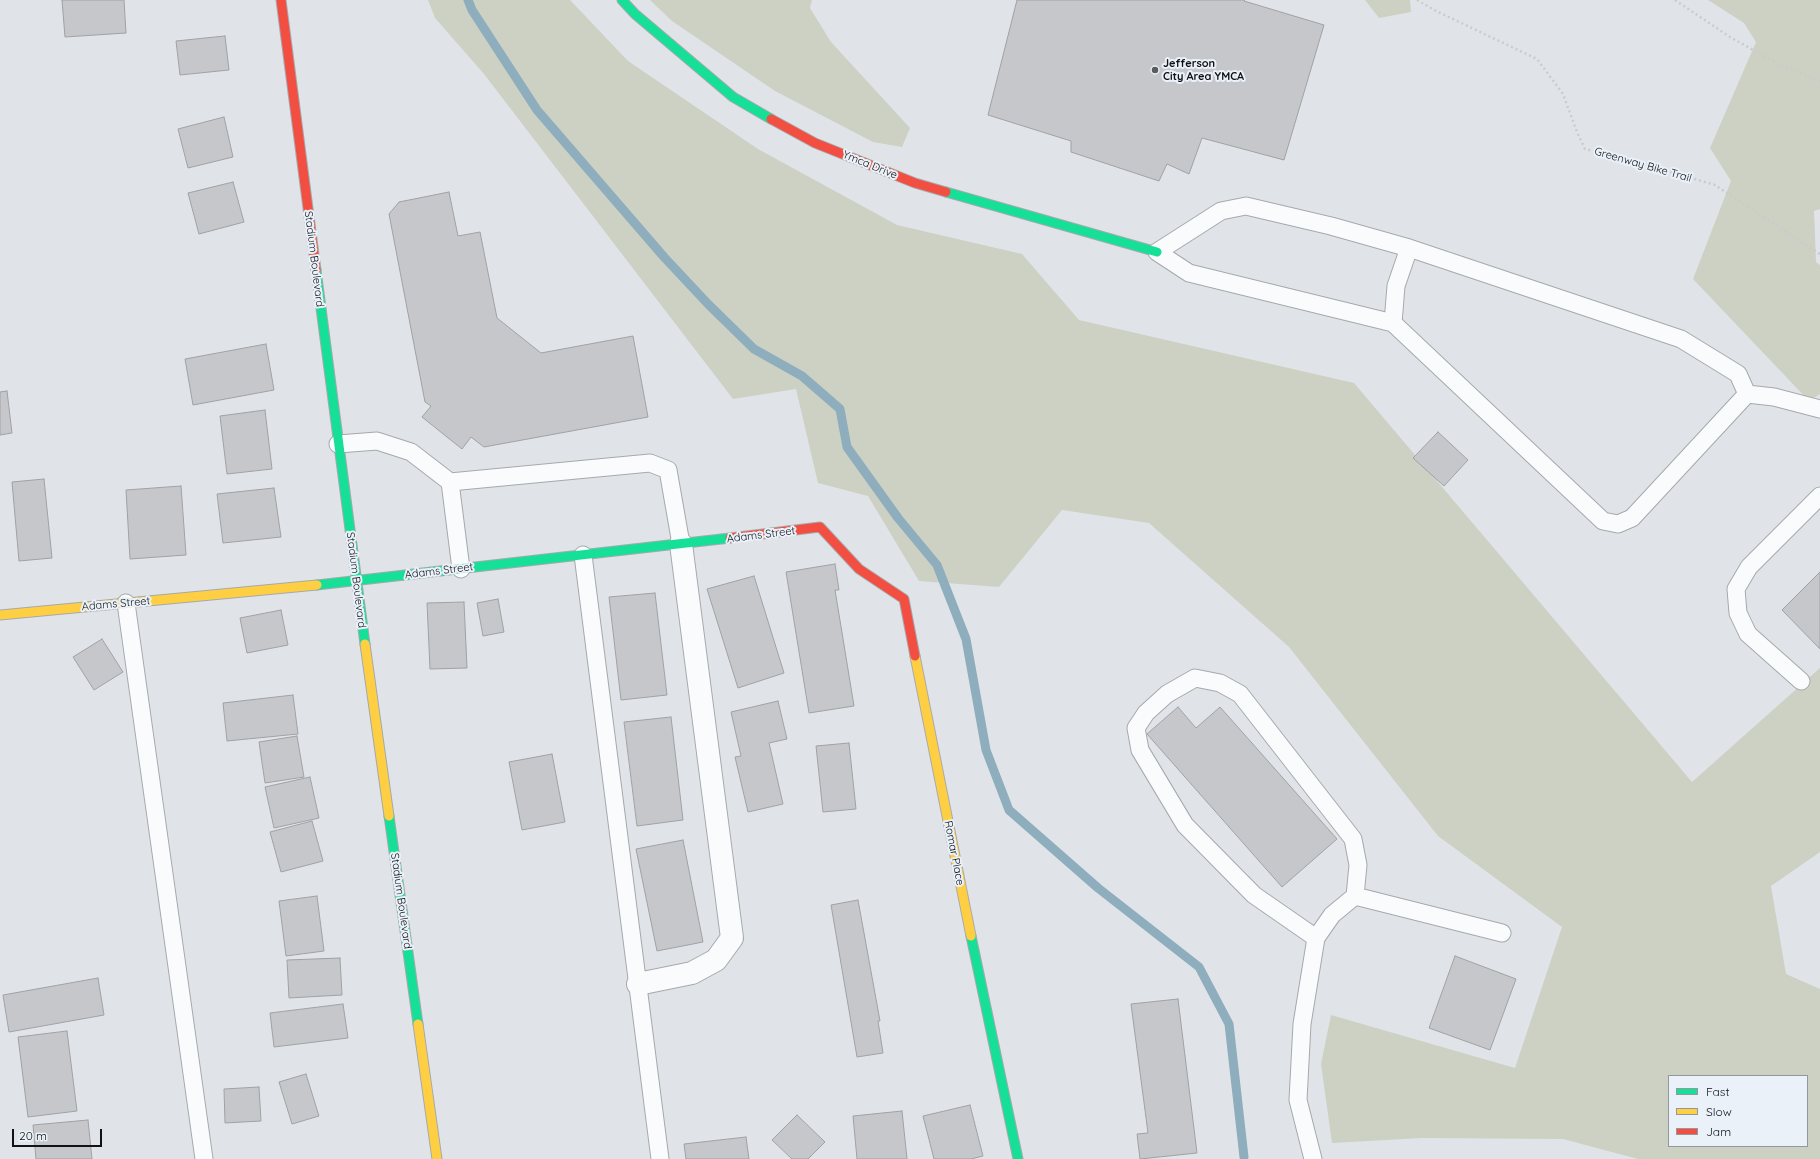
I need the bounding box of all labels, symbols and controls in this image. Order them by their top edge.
place label: Jefferson City Area YMCA [1163,57,1244,83]
marker: Jefferson City Area YMCA [1150,65,1160,75]
street label: Greenway Bike Trail [1593,145,1693,185]
street label: Ymca Drive [841,148,899,182]
street label: Stadium Boulevard [302,210,326,308]
street label: Adams Street [726,524,796,546]
street label: Stadium Boulevard [344,531,368,629]
street label: Adams Street [404,560,474,582]
street label: Adams Street [81,594,151,614]
street label: Romar Place [941,820,967,886]
street label: Stadium Boulevard [388,852,414,950]
legend [1668,1075,1808,1147]
text: Fast [1706,1084,1730,1099]
text: Slow [1706,1104,1732,1119]
scale bar [14,1121,104,1147]
text: Jam [1706,1124,1731,1139]
text: 20 m [19,1128,47,1143]

